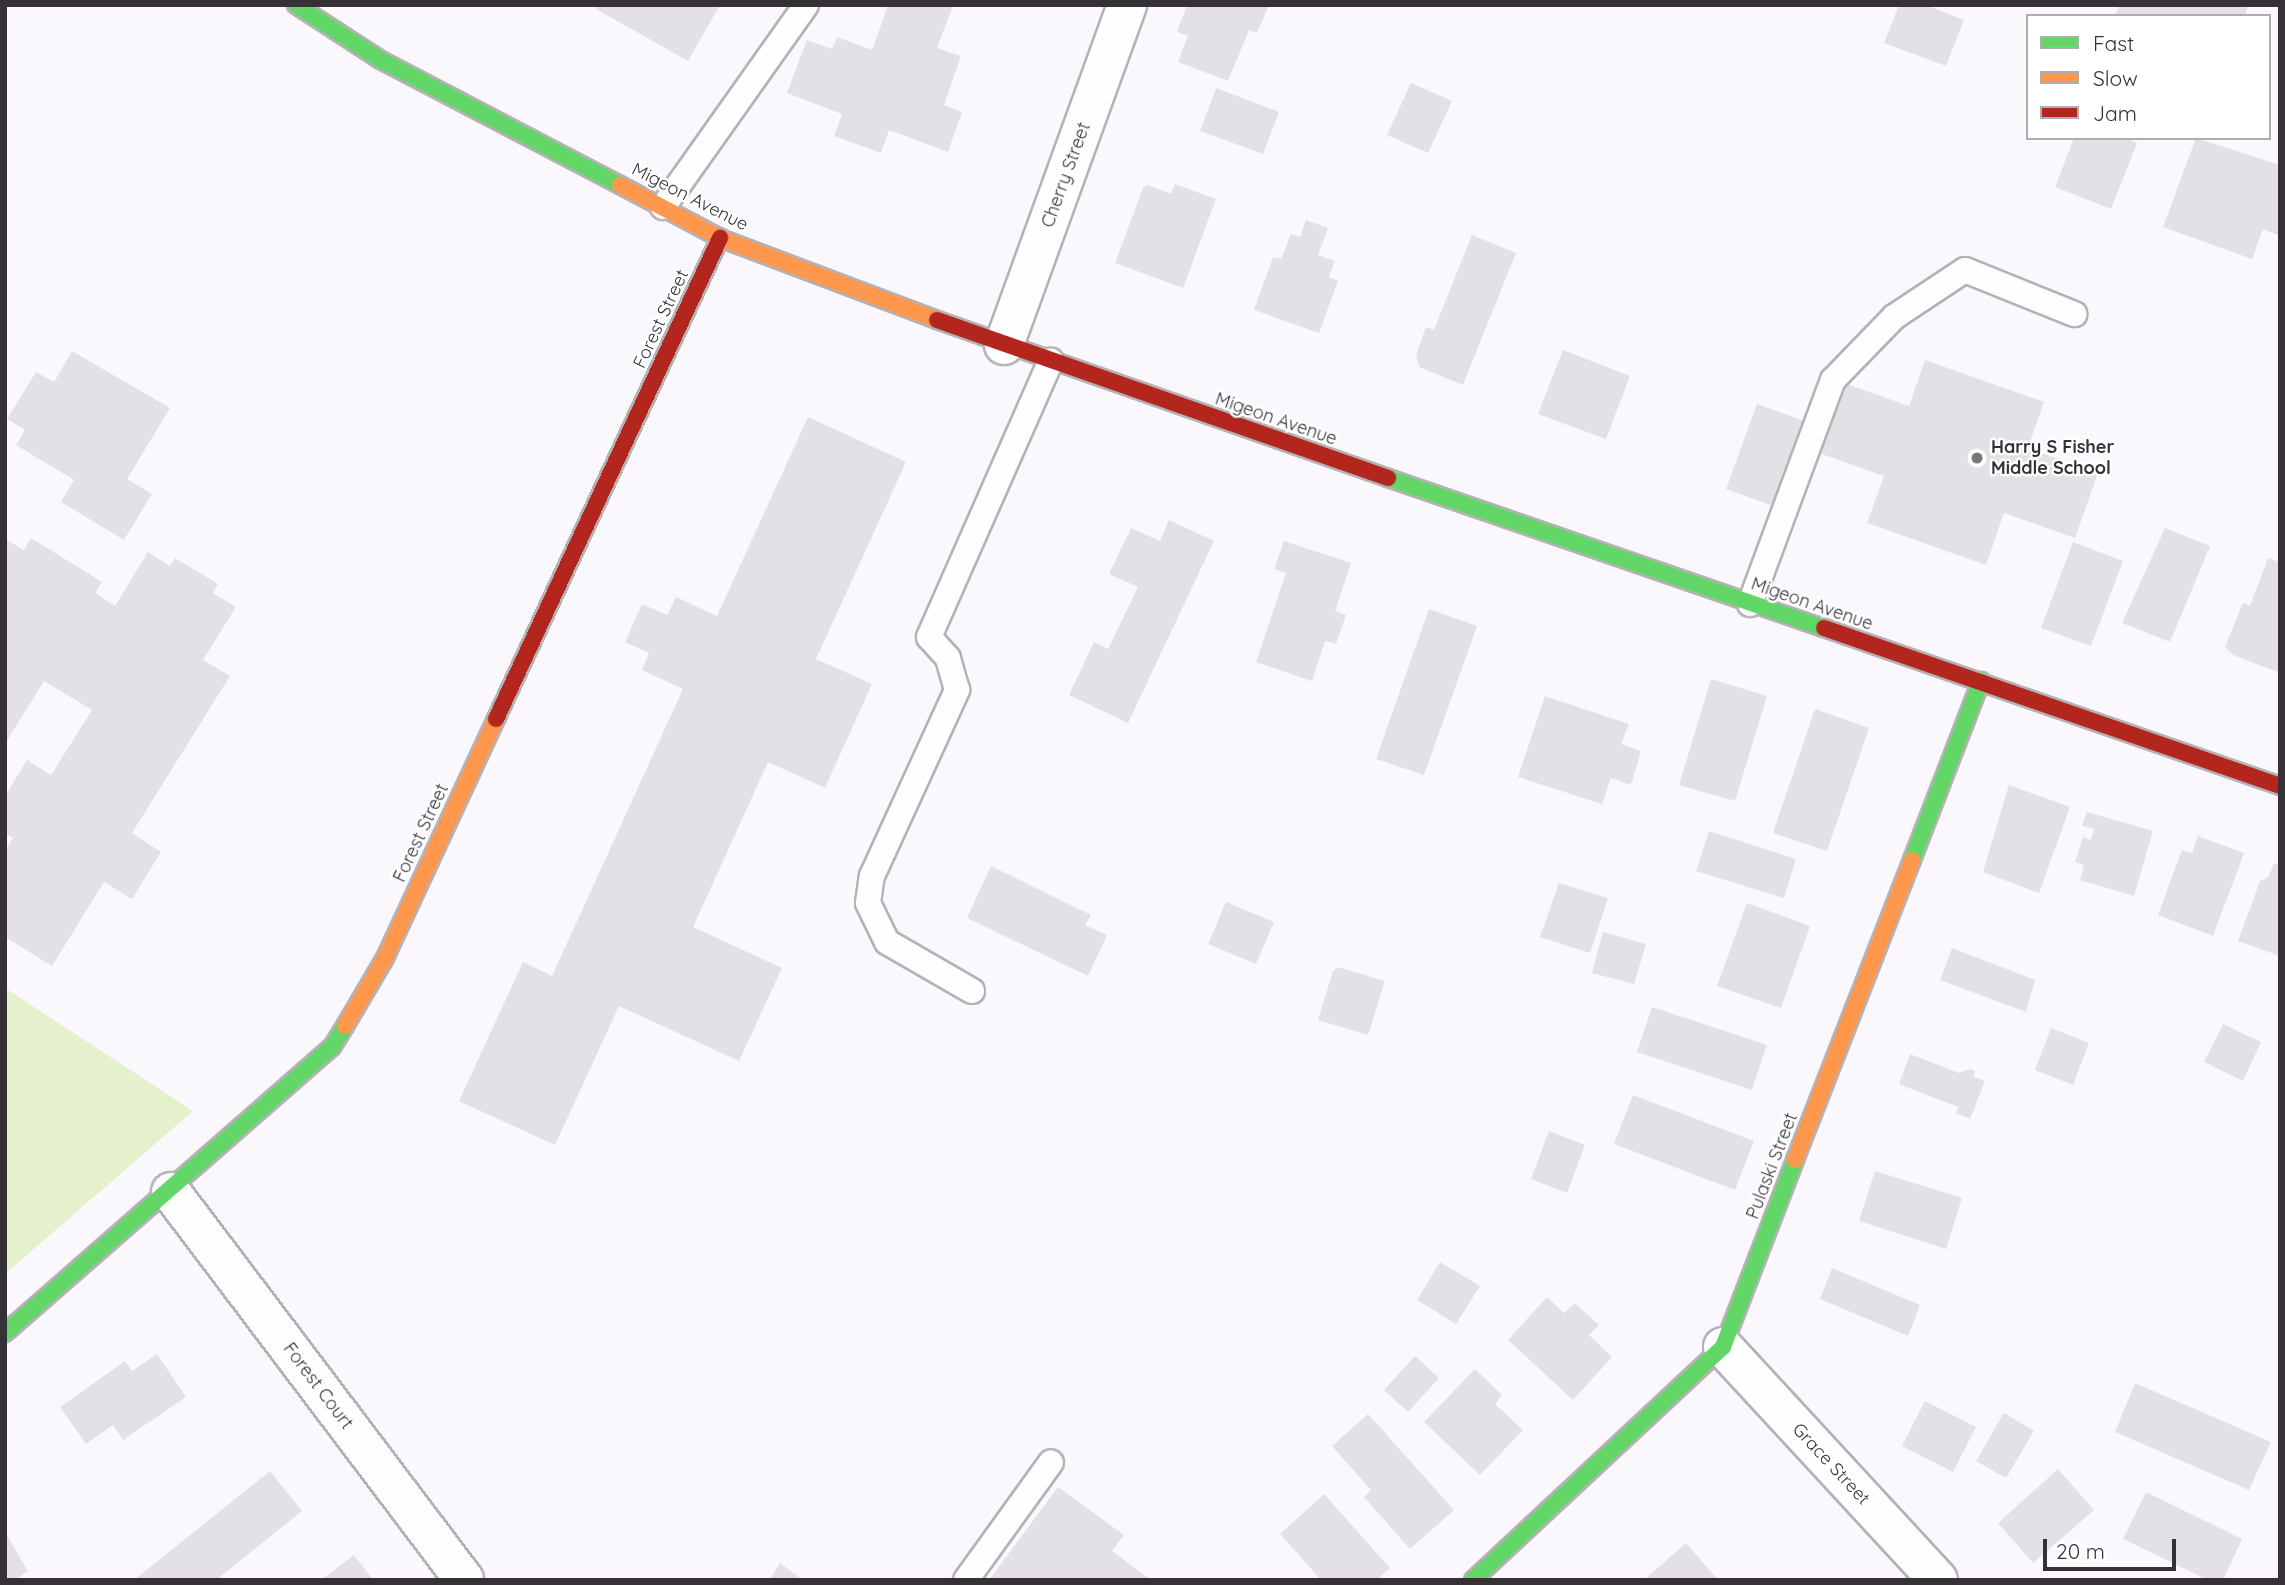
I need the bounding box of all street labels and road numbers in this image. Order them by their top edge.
street label: Cherry Street [1037,119,1095,231]
street label: Migeon Avenue [628,158,752,236]
street label: Forest Street [629,266,693,372]
street label: Migeon Avenue [1212,388,1340,450]
street label: Migeon Avenue [1748,573,1876,635]
street label: Forest Street [389,780,453,886]
street label: Pulaski Street [1742,1110,1802,1222]
street label: Forest Court [278,1338,358,1434]
street label: Grace Street [1788,1419,1874,1509]

